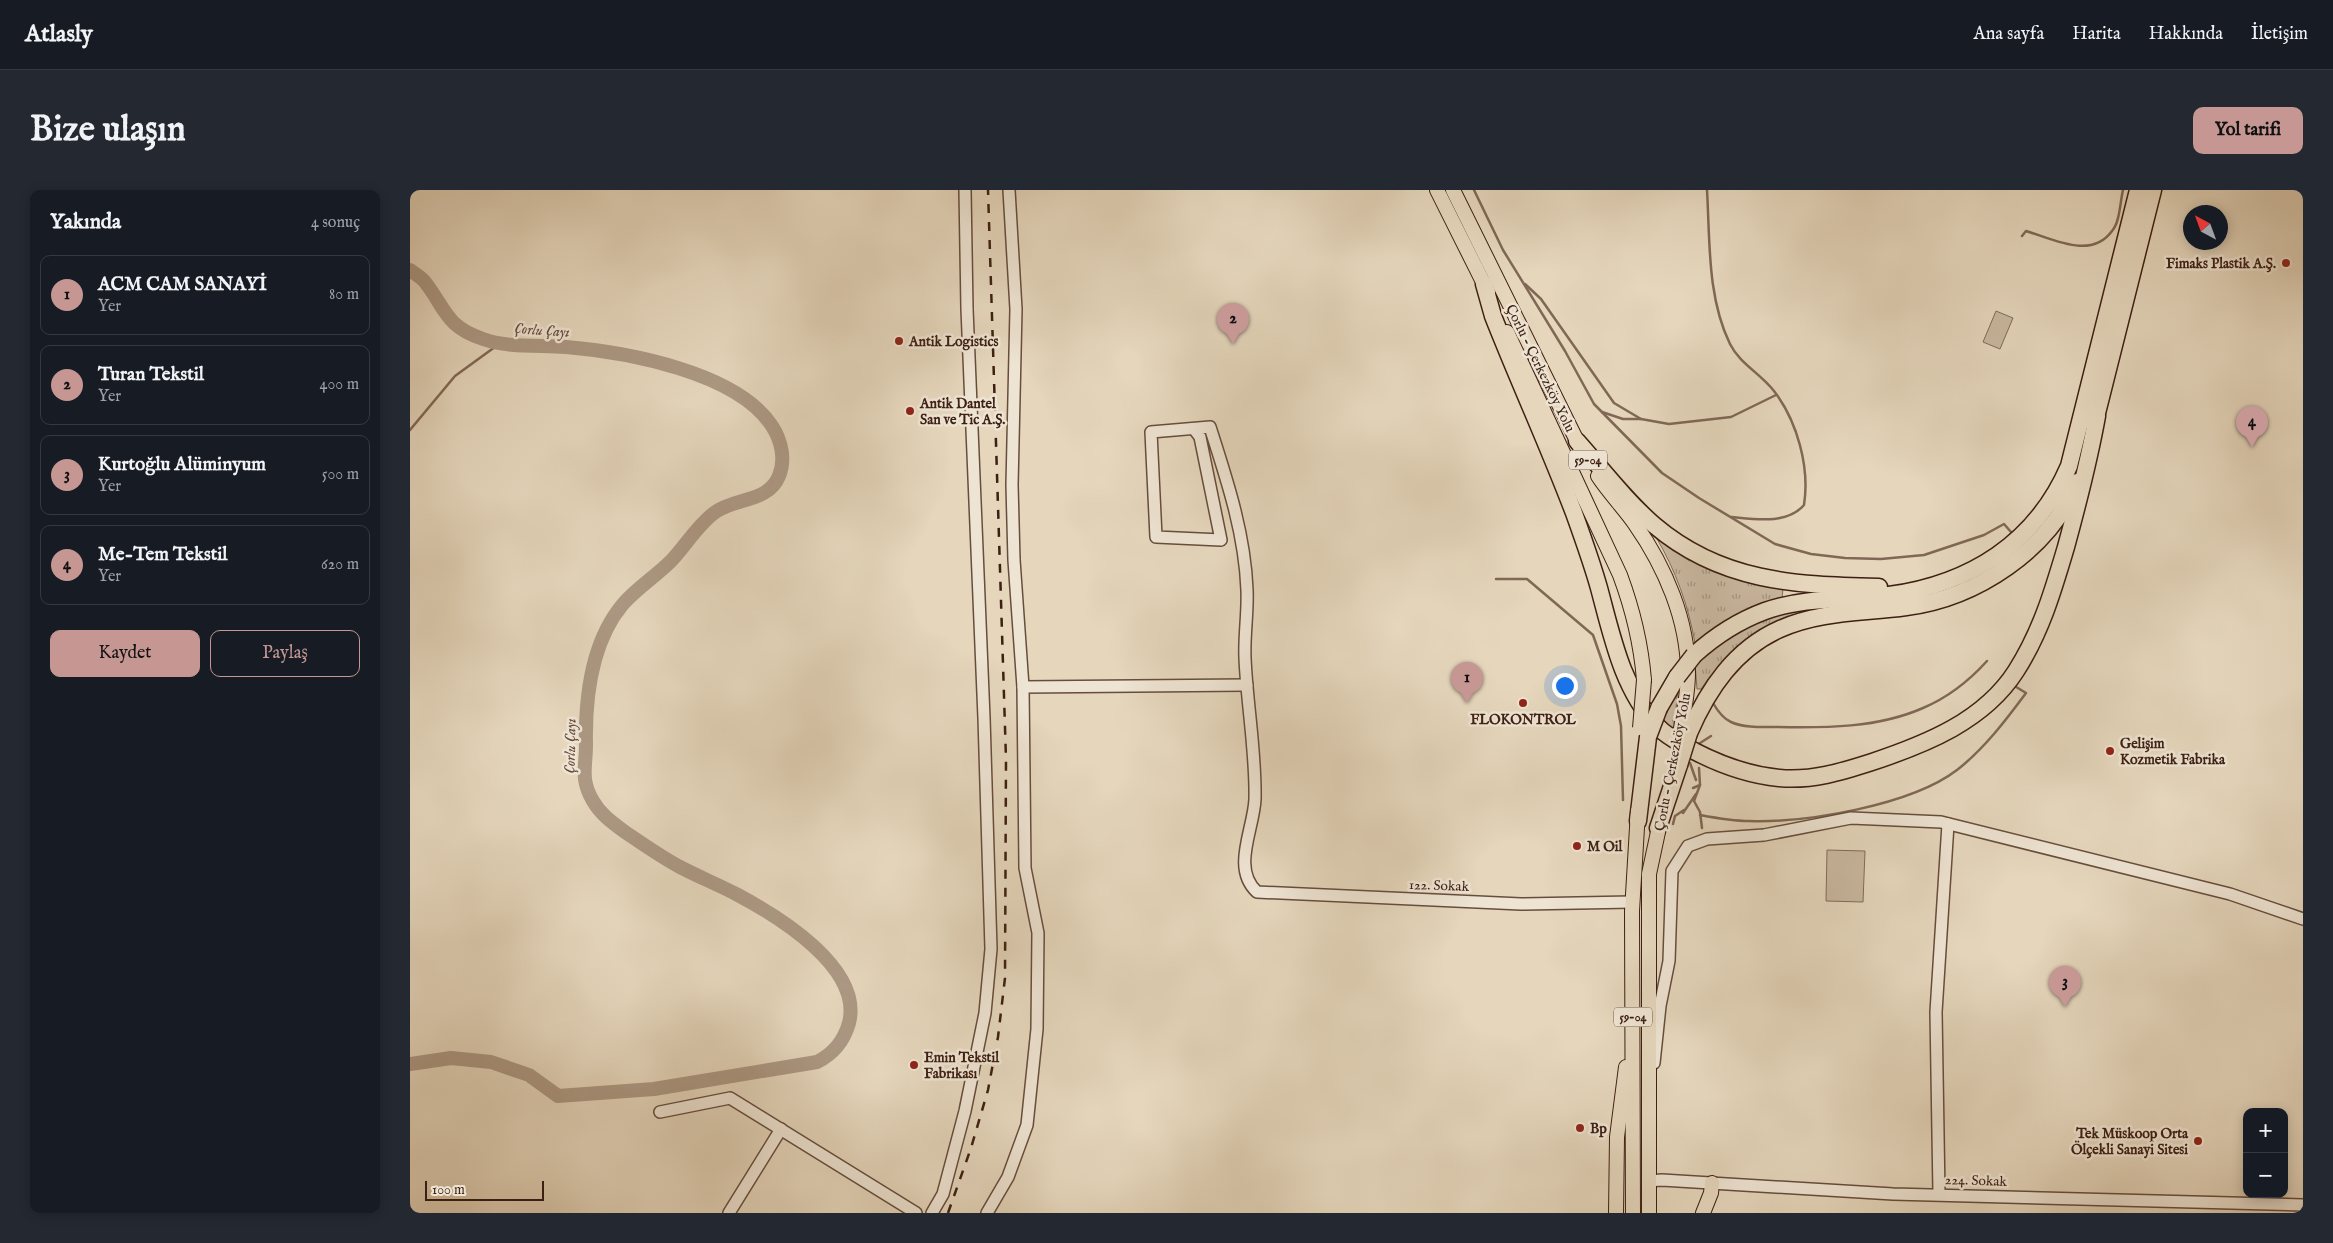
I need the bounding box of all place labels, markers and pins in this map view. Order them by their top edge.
place label: Fimaks Plastik A.Ş. [2166,255,2276,273]
marker: Fimaks Plastik A.Ş. [2280,257,2292,269]
pin: 2 [1217,303,1249,344]
place label: Antik Logistics [908,333,998,351]
marker: Antik Logistics [893,335,905,347]
place label: Antik Dantel San ve Tic A.Ş. [919,395,1005,429]
marker: Antik Dantel San ve Tic A.Ş. [904,405,916,417]
pin: 4 [2236,406,2268,447]
pin: 1 [1451,662,1483,703]
marker: FLOKONTROL [1517,697,1529,709]
place label: FLOKONTROL [1470,711,1577,729]
place label: Gelişim Kozmetik Fabrika [2120,735,2226,769]
marker: Gelişim Kozmetik Fabrika [2104,745,2116,757]
place label: M Oil [1587,838,1624,856]
marker: M Oil [1571,840,1583,852]
pin: 3 [2049,966,2081,1007]
place label: Emin Tekstil Fabrikası [924,1049,1000,1083]
marker: Emin Tekstil Fabrikası [908,1059,920,1071]
place label: Bp [1590,1120,1607,1138]
marker: Bp [1574,1122,1586,1134]
place label: Tek Müskoop Orta Ölçekli Sanayi Sitesi [2071,1125,2189,1159]
marker: Tek Müskoop Orta Ölçekli Sanayi Sitesi [2192,1135,2204,1147]

